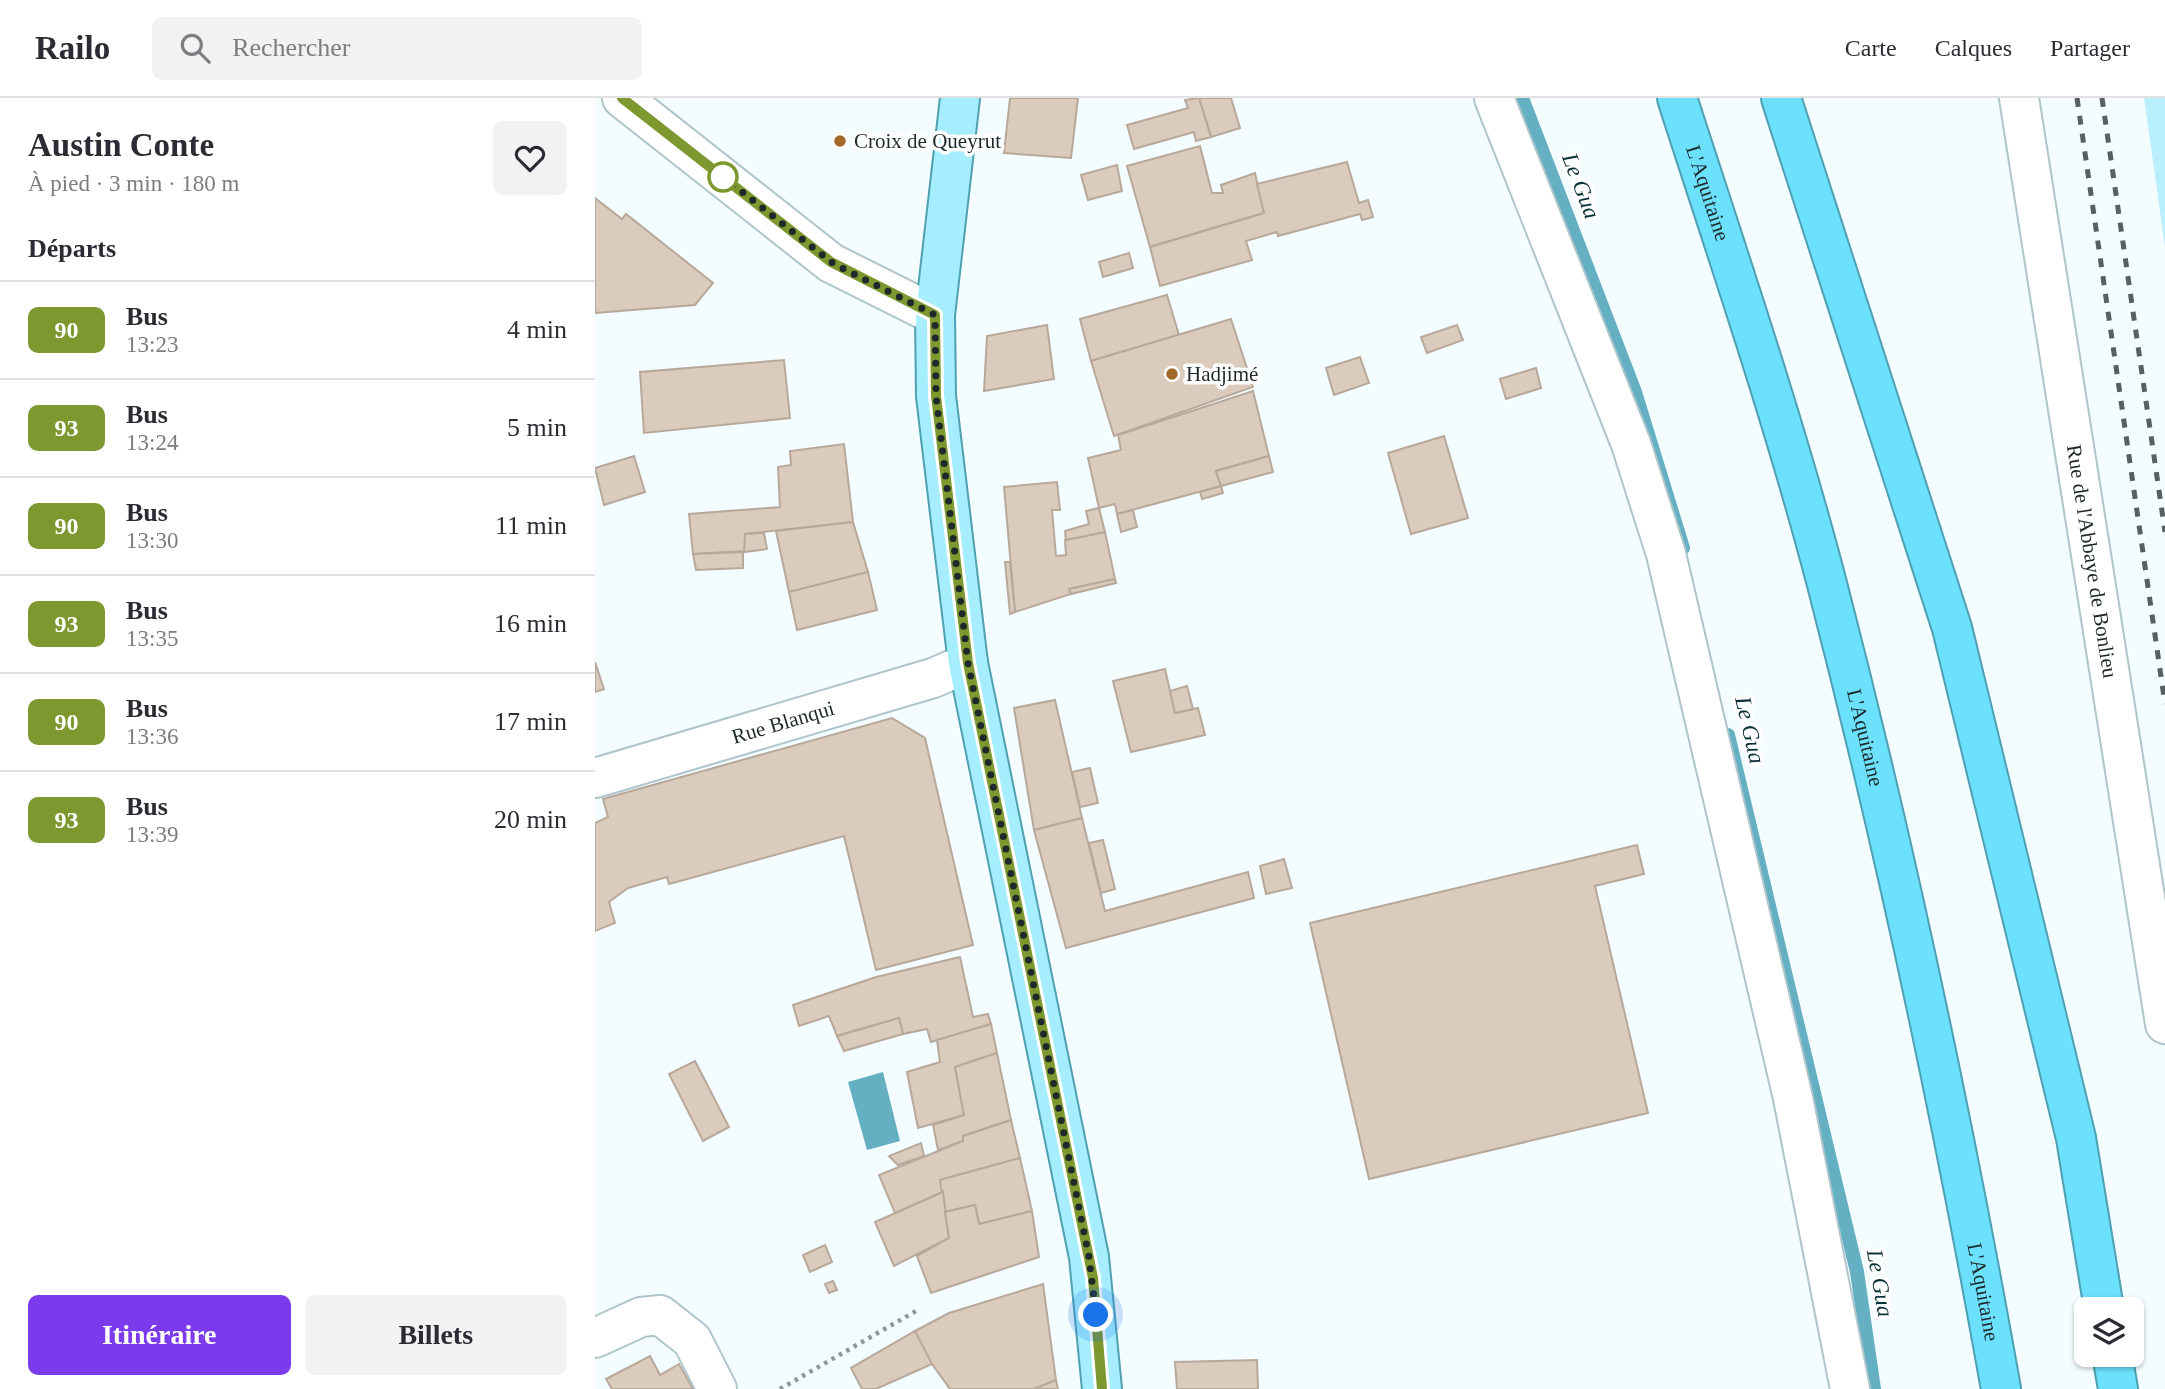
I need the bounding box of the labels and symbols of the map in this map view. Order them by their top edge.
place label: Croix de Queyrut [854,129,1001,153]
marker: Croix de Queyrut [832,133,848,149]
street label: L'Aquitaine [1681,142,1735,244]
water label: Le Gua [1557,149,1605,222]
unlabelled marker [708,162,738,192]
place label: Hadjimé [1186,362,1258,386]
marker: Hadjimé [1164,366,1180,382]
street label: Rue de l'Abbaye de Bonlieu [2062,443,2122,680]
street label: L'Aquitaine [1842,686,1889,789]
water label: Le Gua [1730,693,1770,766]
street label: Rue Blanqui [729,696,837,749]
street label: L'Aquitaine [1962,1241,2004,1343]
water label: Le Gua [1862,1246,1898,1319]
your location [1078,1297,1113,1332]

